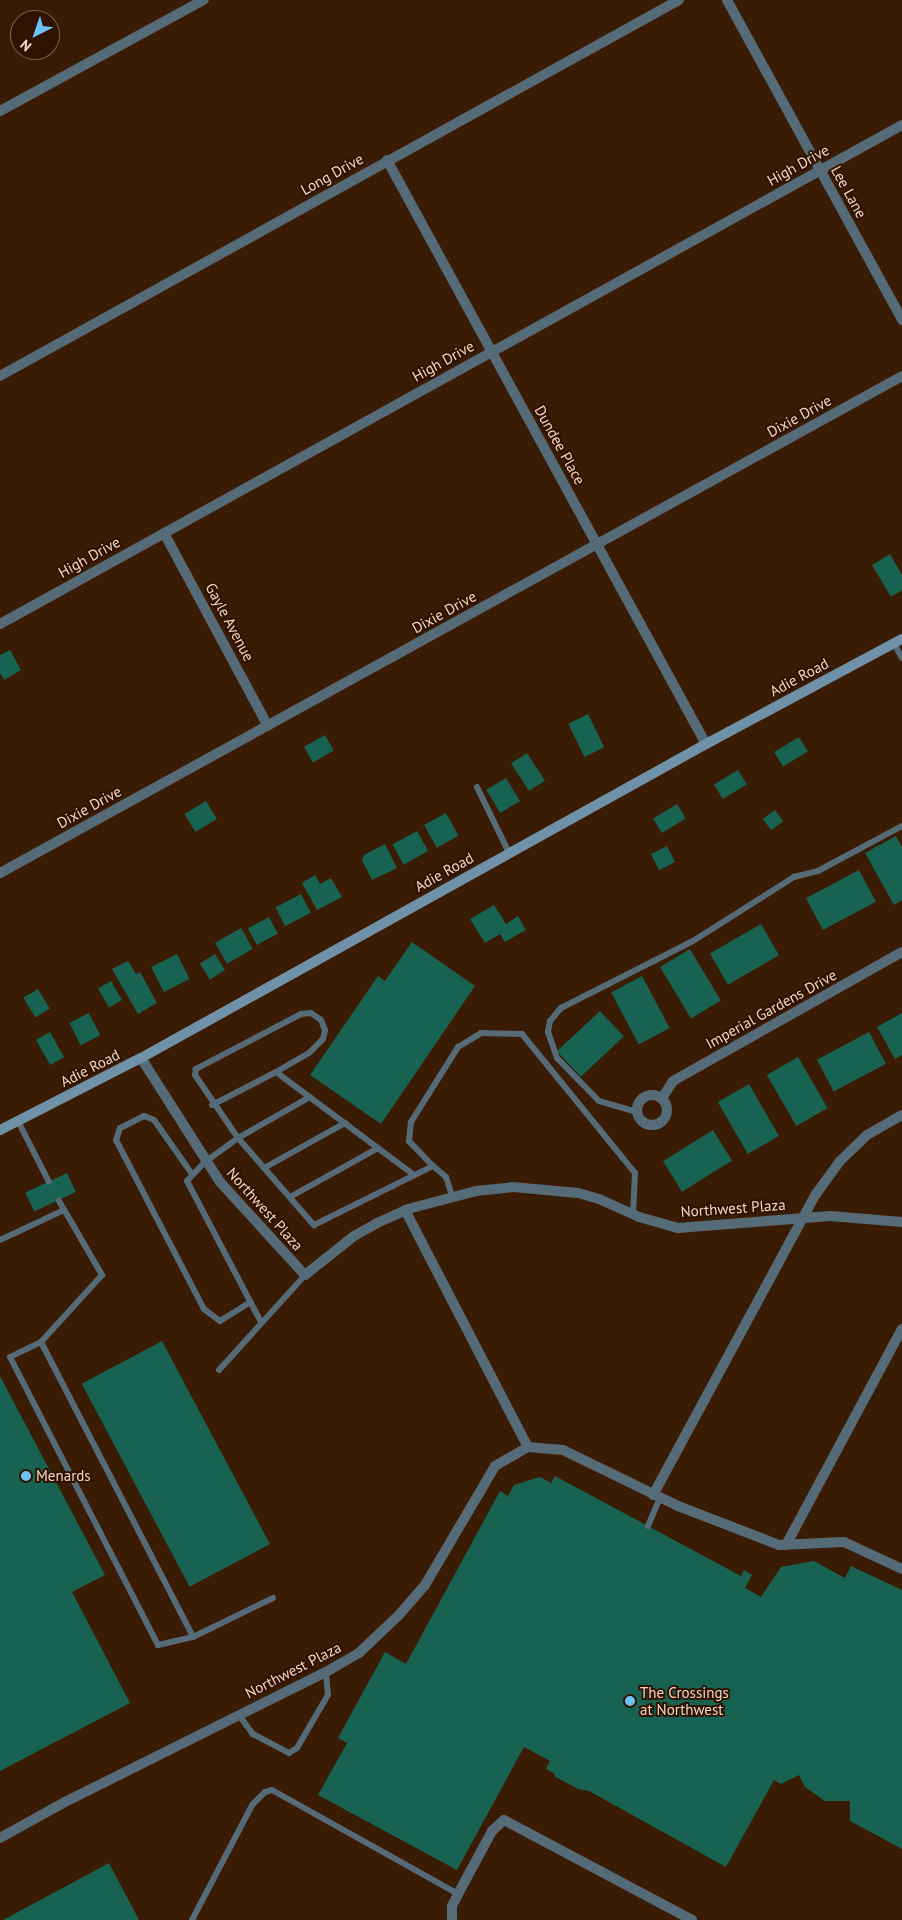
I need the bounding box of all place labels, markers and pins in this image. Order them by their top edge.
place label: Menards [36,1467,91,1485]
marker: Menards [20,1470,32,1482]
place label: The Crossings at Northwest [640,1683,729,1718]
marker: The Crossings at Northwest [624,1695,636,1707]

